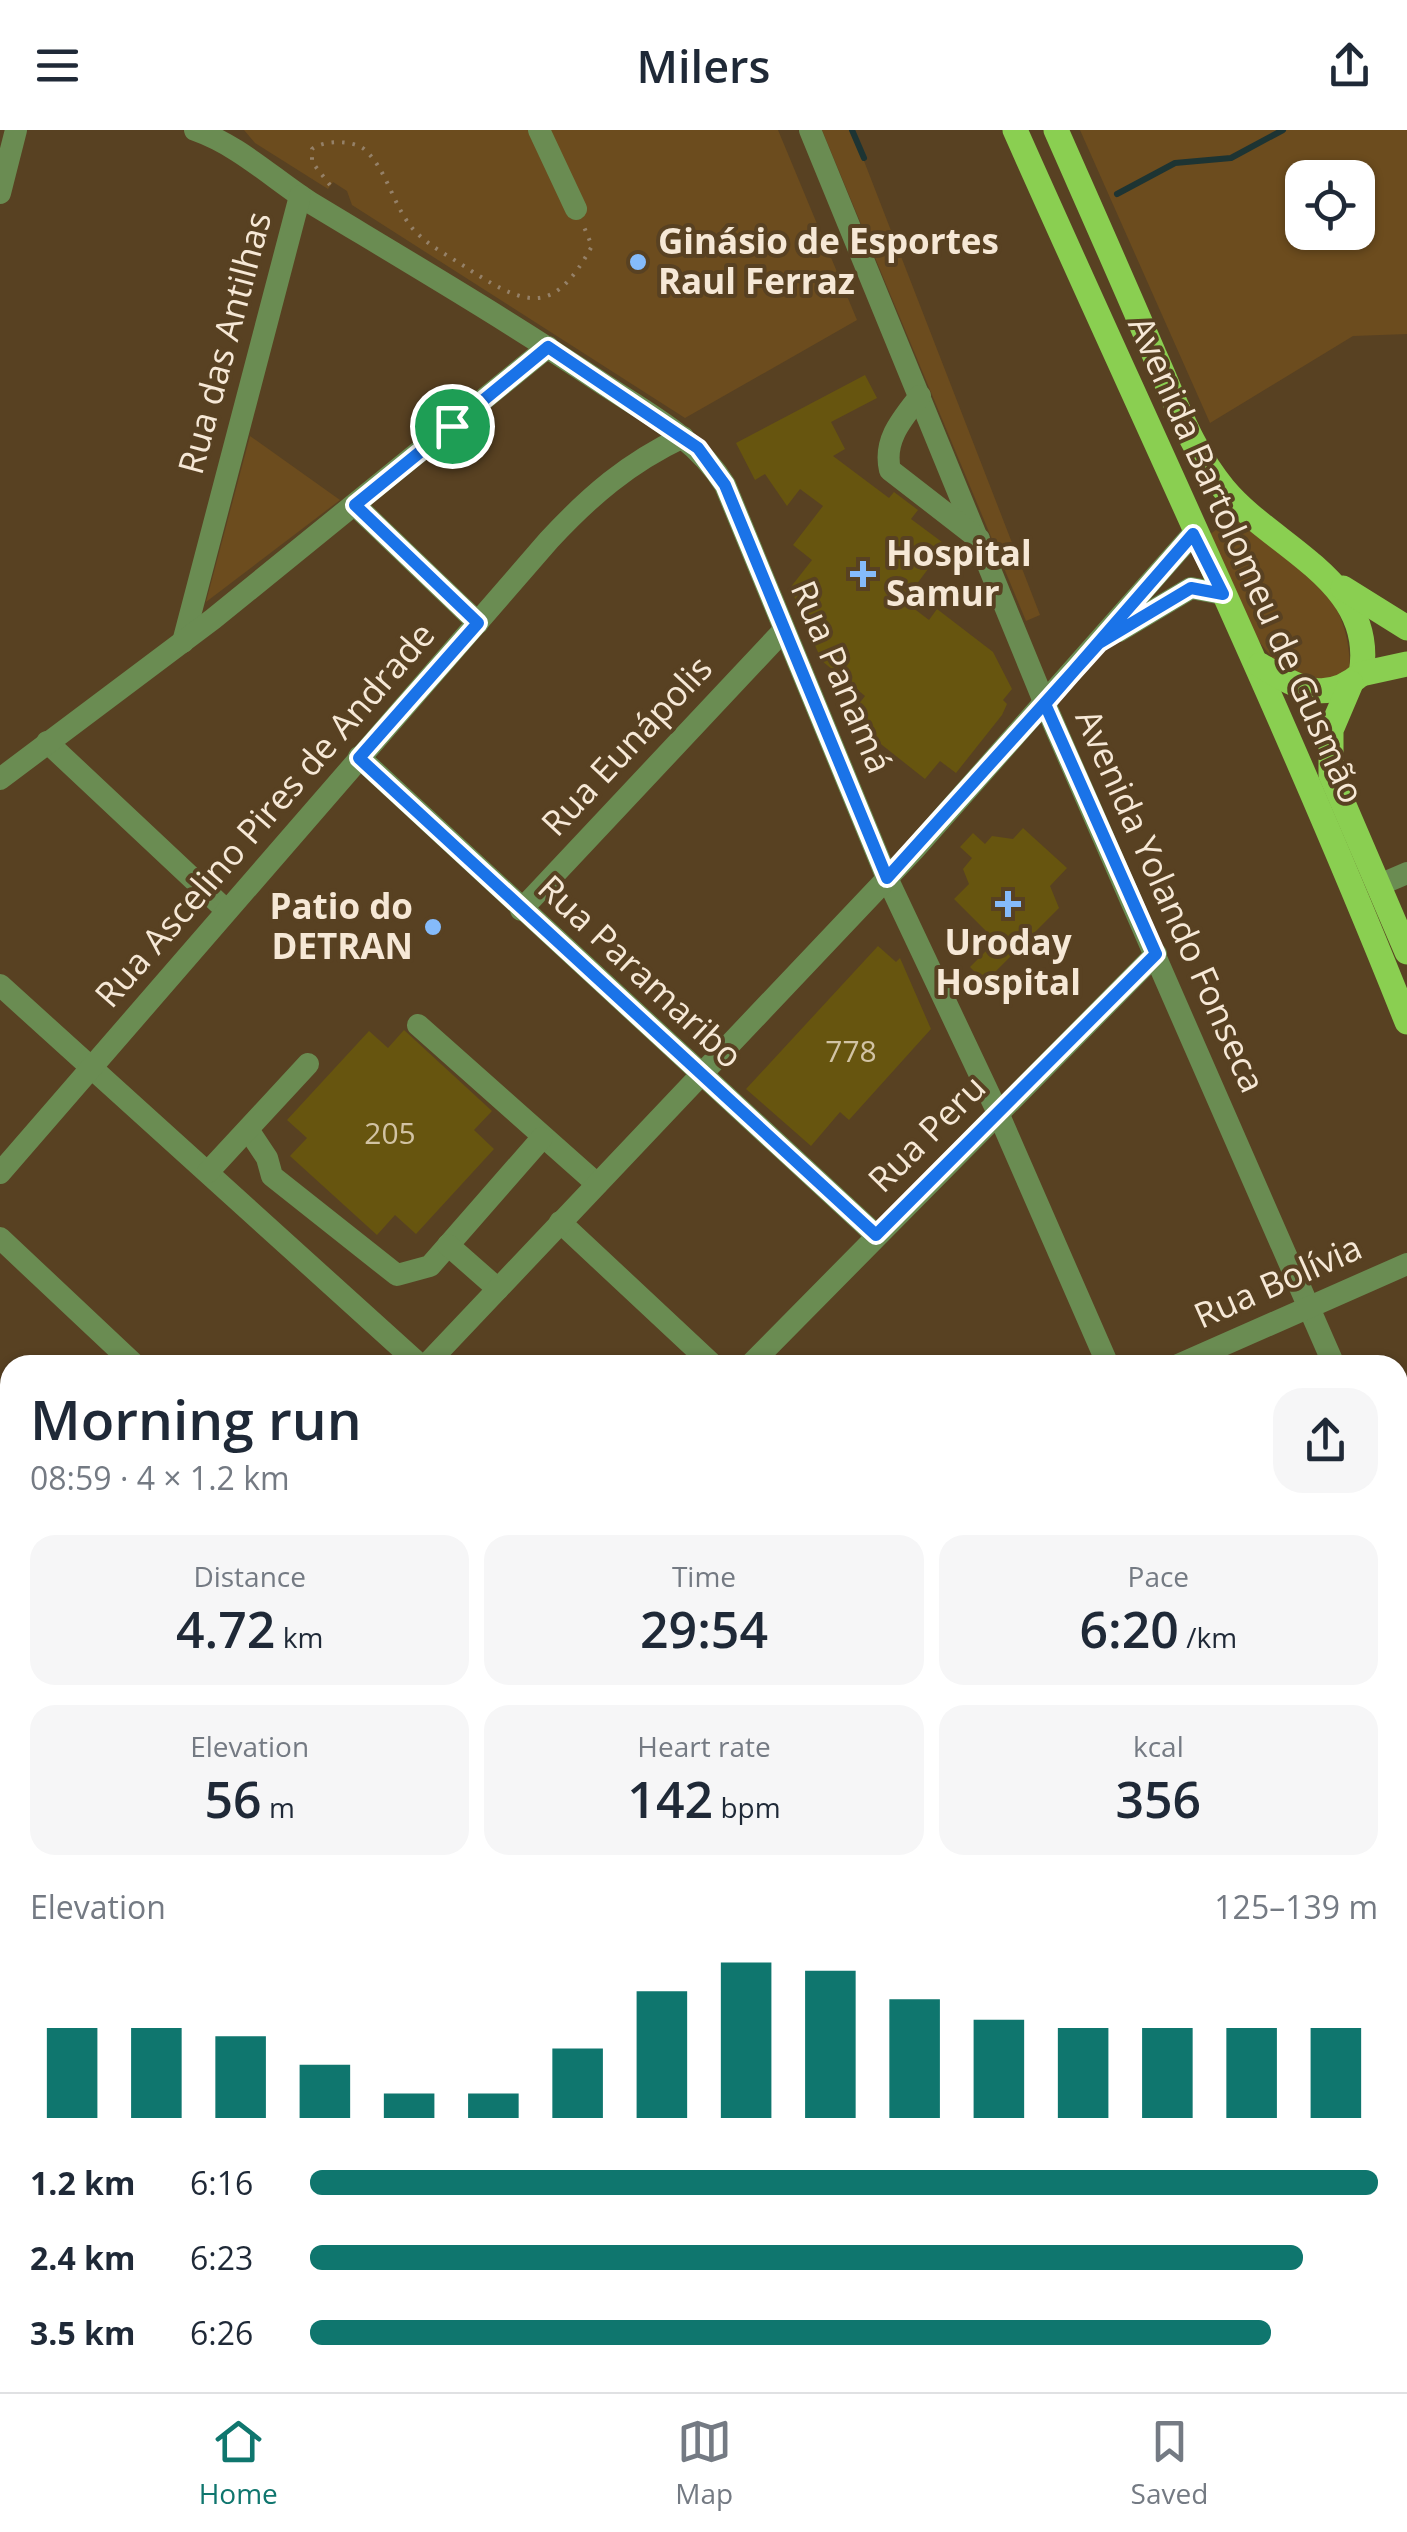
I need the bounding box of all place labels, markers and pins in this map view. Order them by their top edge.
place label: Ginásio de Esportes Raul Ferraz [658,217,999,304]
marker: Ginásio de Esportes Raul Ferraz [627,251,649,273]
pin [410,384,495,469]
place label: Hospital Samur [886,529,1032,616]
marker: Hospital Samur [850,561,876,587]
place label: Patio do DETRAN [269,882,413,969]
marker: Uroday Hospital [995,891,1021,917]
marker: Patio do DETRAN [422,916,444,938]
place label: Uroday Hospital [935,918,1081,1005]

